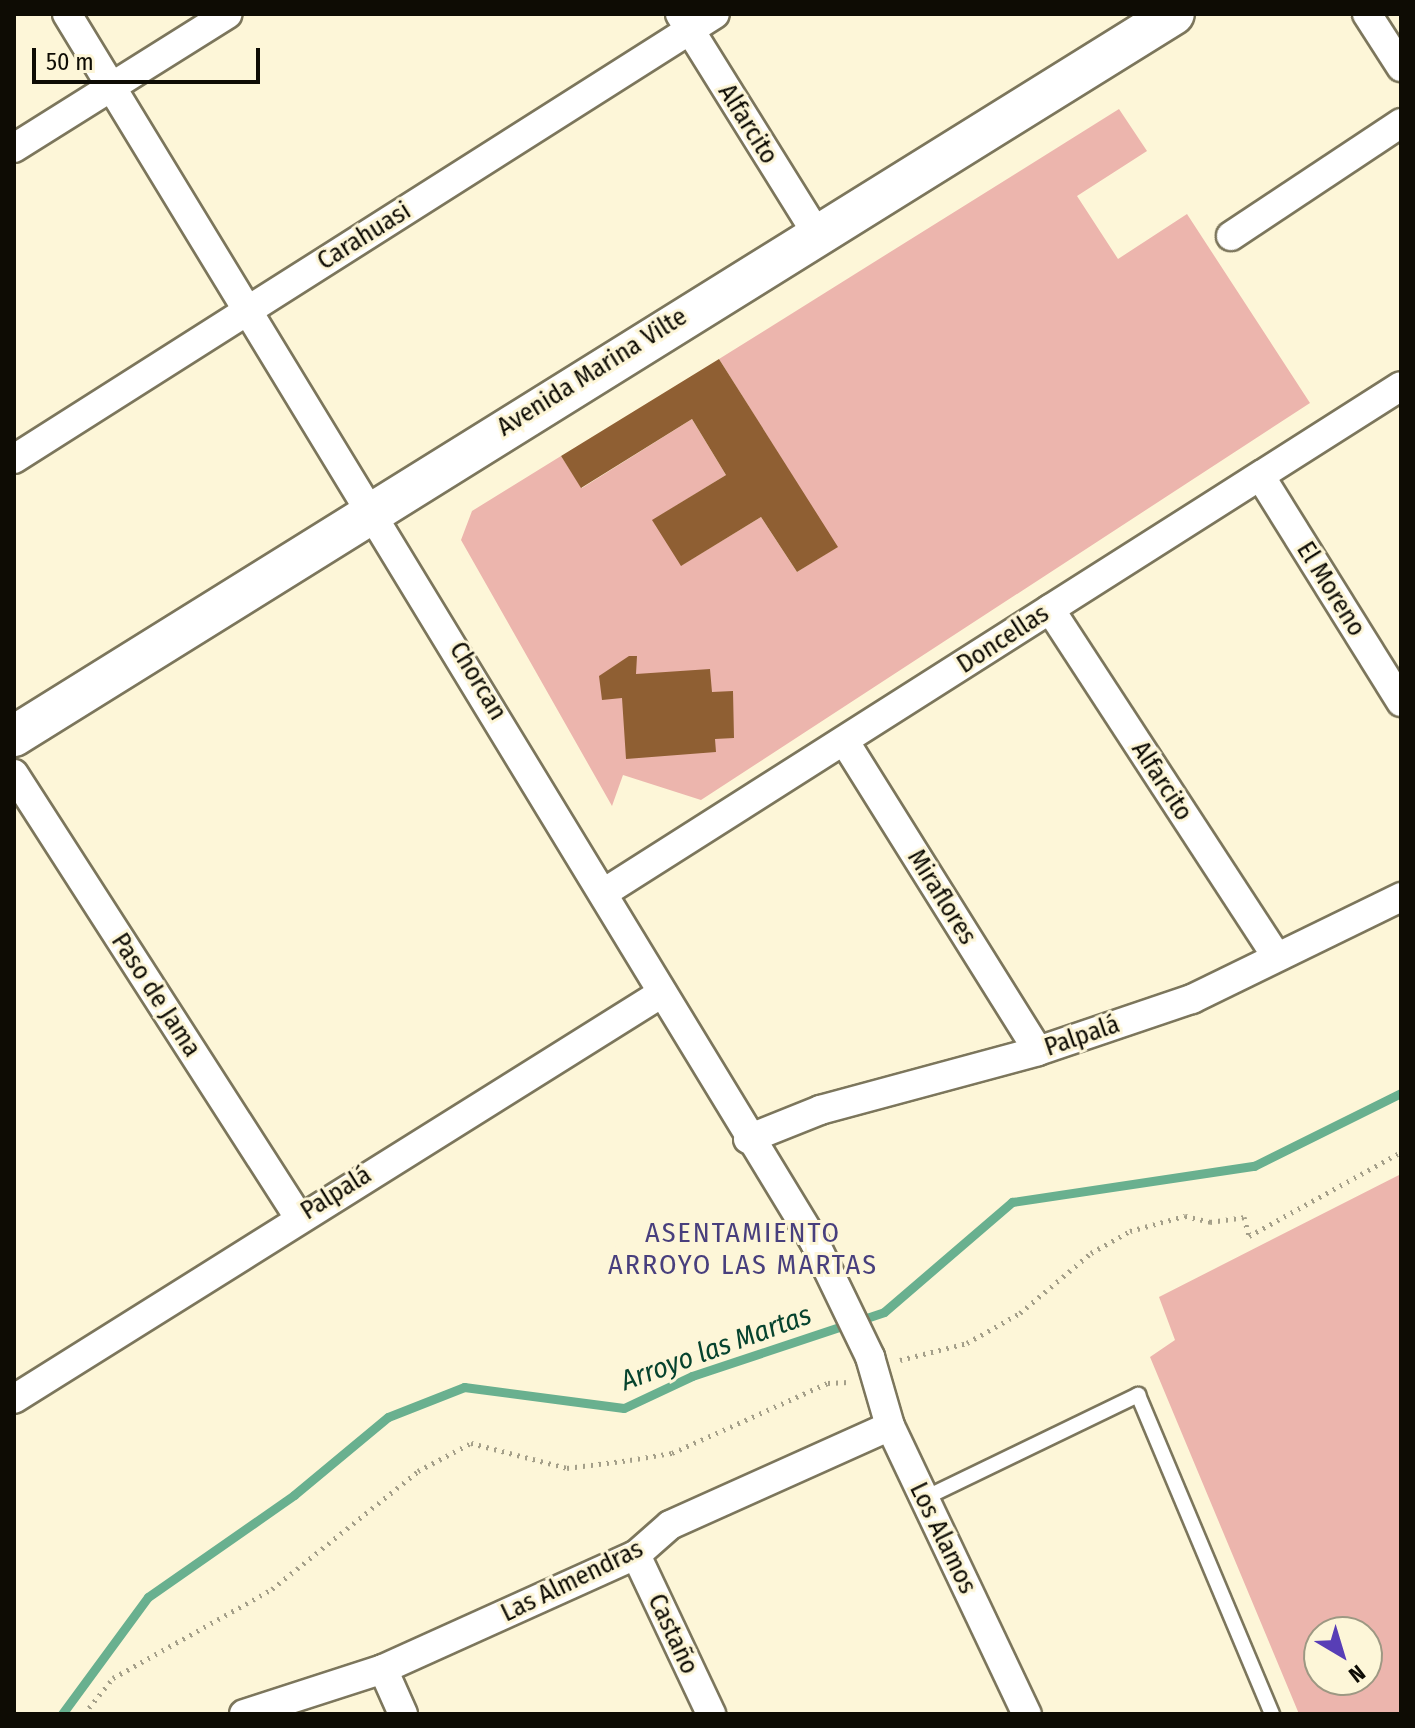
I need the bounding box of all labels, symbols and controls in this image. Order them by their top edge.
scale bar [36,32,264,82]
text: 50 m [46,48,94,76]
street label: Alfarcito [711,78,785,170]
street label: Carahuasi [312,195,416,277]
street label: Avenida Marina Vilte [491,301,693,443]
street label: El Moreno [1290,536,1372,642]
street label: Doncellas [951,598,1055,680]
street label: Chorcan [442,636,514,726]
street label: Alfarcito [1125,735,1199,827]
street label: Miraflores [901,844,983,950]
street label: Paso de Jama [104,927,208,1063]
street label: Palpalá [1040,1009,1124,1063]
street label: Palpalá [295,1159,377,1227]
district label: ASENTAMIENTO ARROYO LAS MARTAS [608,1216,878,1282]
water label: Arroyo las Martas [616,1298,816,1398]
street label: Los Alamos [903,1477,983,1599]
street label: Las Almendras [496,1533,648,1629]
street label: Castaño [641,1589,705,1679]
north arrow [1303,1616,1383,1696]
text: N [1343,1659,1370,1688]

